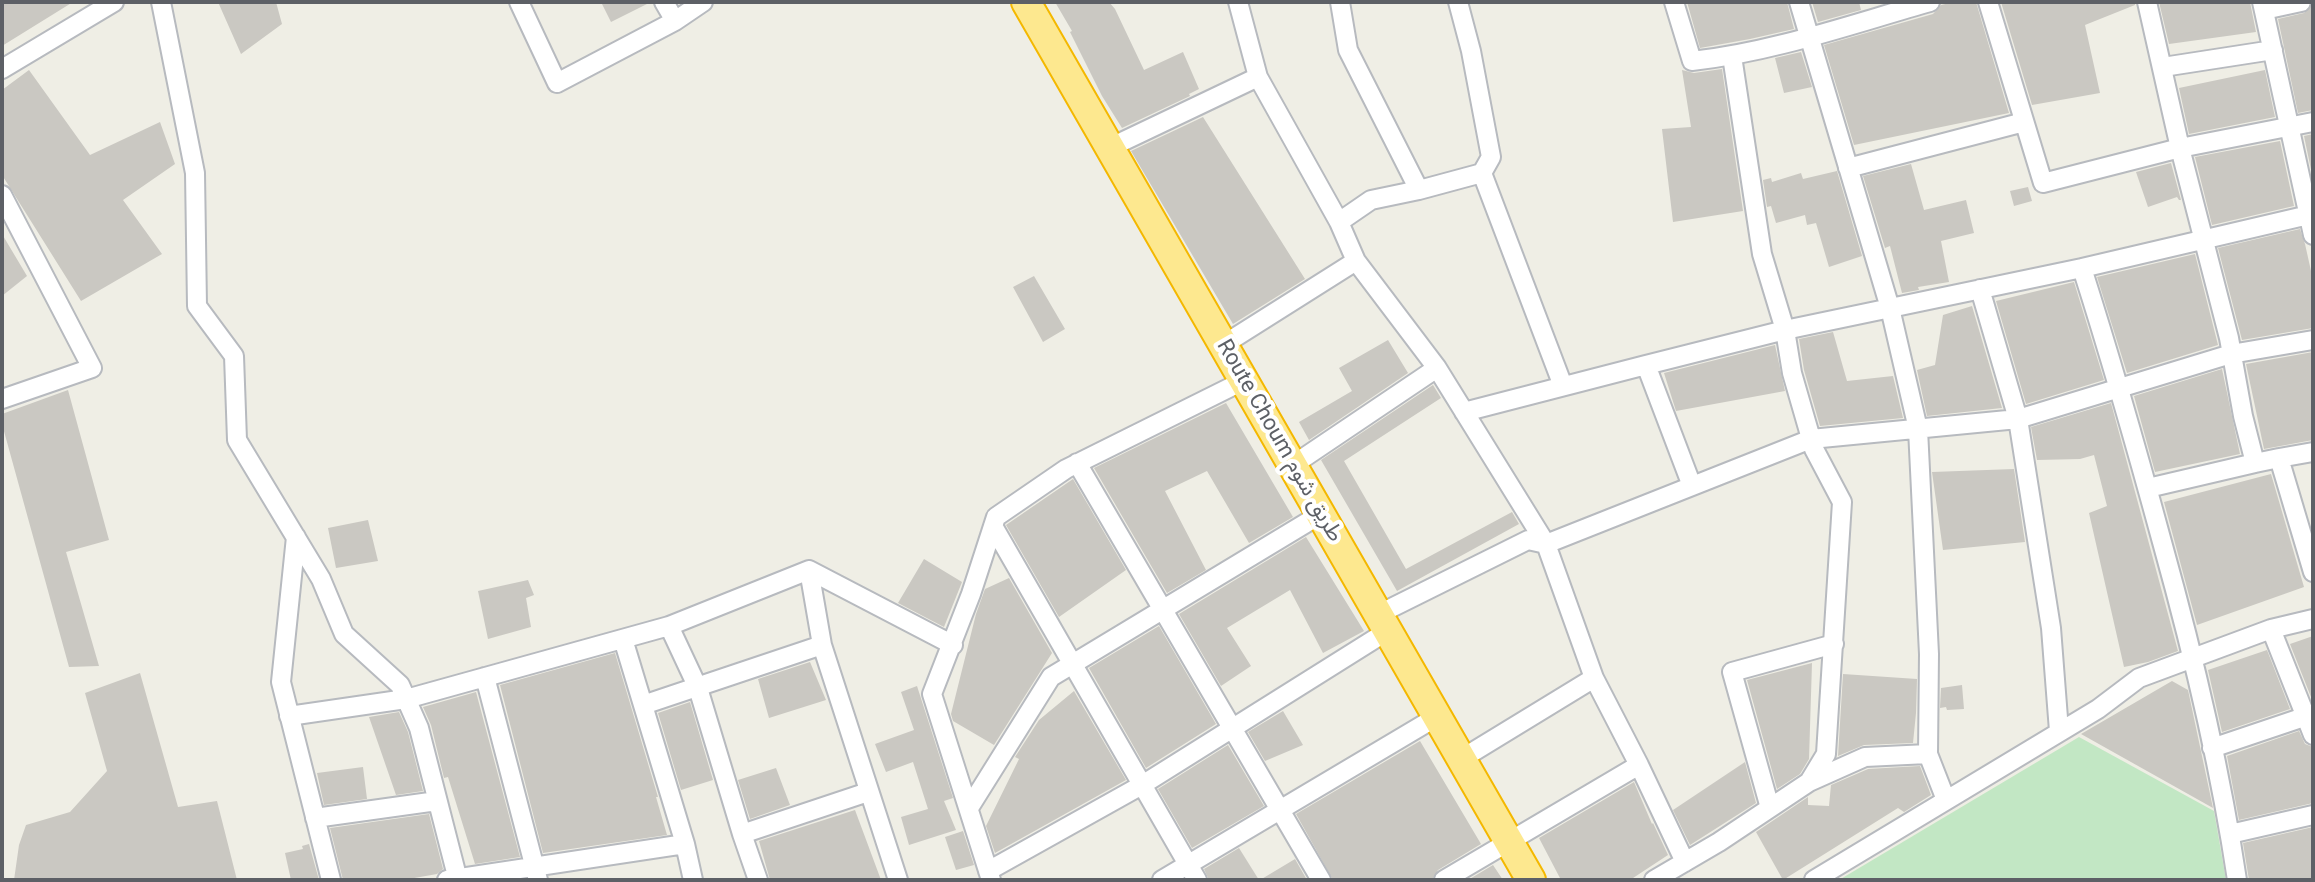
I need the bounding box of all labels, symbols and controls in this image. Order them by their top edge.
street label: Route Choum طريق شوم [1210,335,1348,547]

